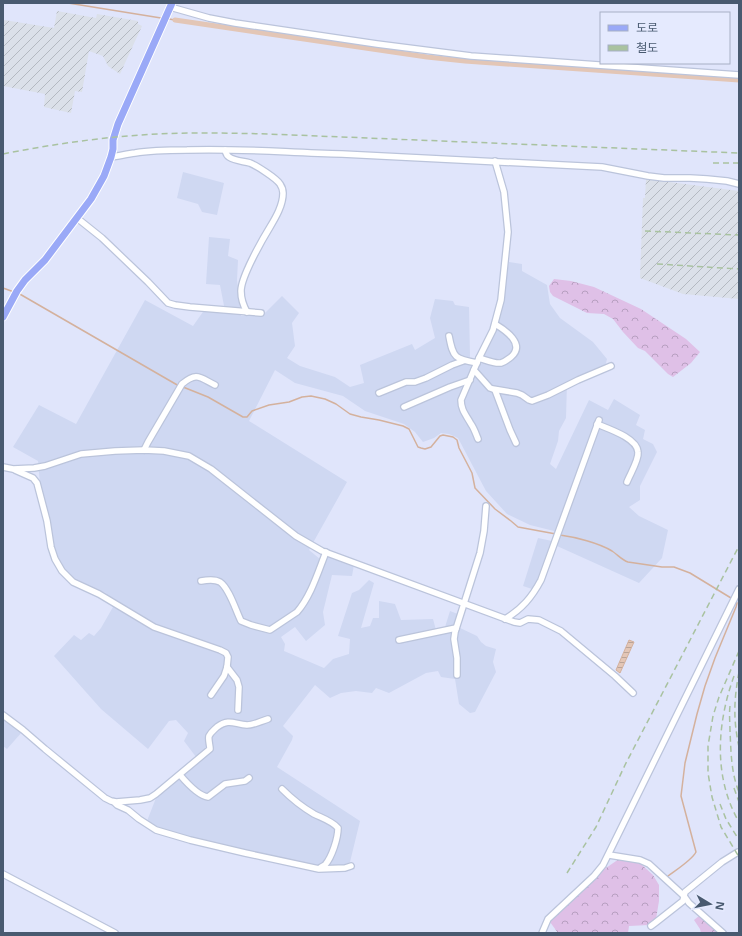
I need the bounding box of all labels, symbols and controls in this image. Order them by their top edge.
legend [600,12,730,64]
text: 도로 [636,19,658,36]
text: 철도 [636,39,658,56]
north arrow [690,884,730,924]
text: N [712,900,729,912]

